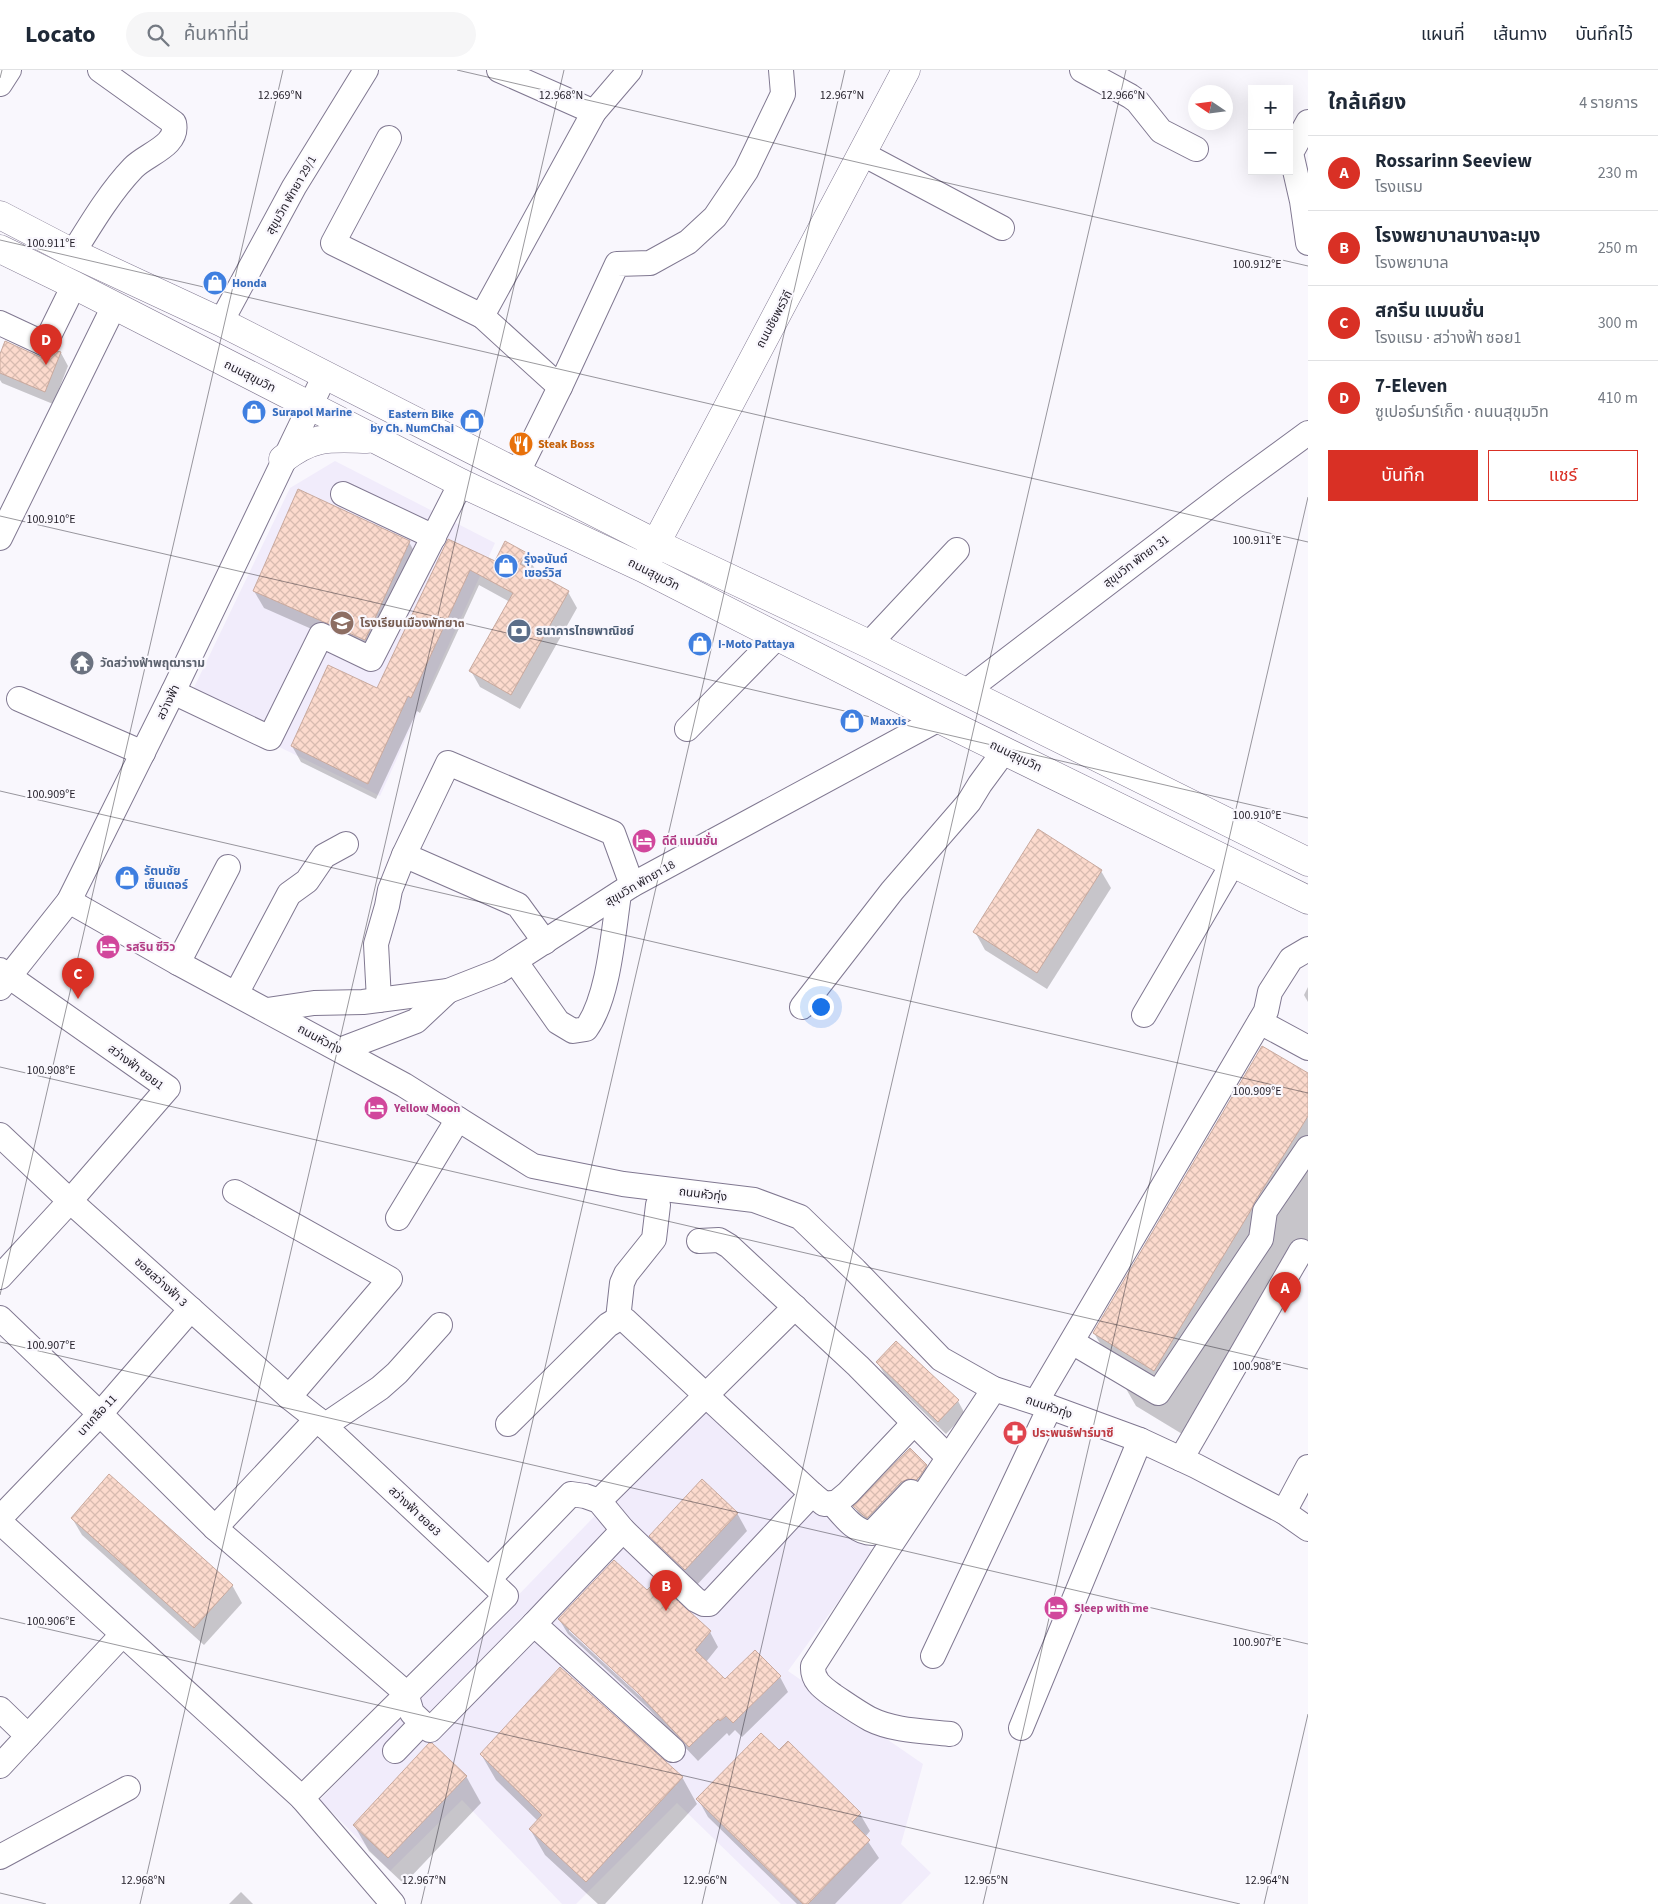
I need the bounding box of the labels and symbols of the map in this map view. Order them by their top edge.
north arrow [1188,85,1233,130]
text: 12.969°N [258,87,302,104]
text: 12.968°N [539,87,583,104]
text: 12.967°N [820,87,864,104]
text: 12.966°N [1101,87,1145,104]
street label: สุขุมวิท พัทยา 29/1 [262,153,321,238]
text: 100.911°E [26,235,76,252]
text: 100.912°E [1232,256,1282,273]
shop icon: Honda [202,270,228,296]
place label: Honda [232,275,267,292]
street label: ถนนชัยพรวิถี [752,287,797,351]
pin: D [30,324,62,365]
street label: ถนนสุขุมวิท [221,356,279,397]
shop icon: Surapol Marine [241,399,267,425]
place label: Surapol Marine [272,404,352,421]
place label: Eastern Bike by Ch. NumChai [370,406,454,437]
shop icon: Eastern Bike by Ch. NumChai [459,408,485,434]
restaurant icon: Steak Boss [508,431,534,457]
place label: Steak Boss [538,436,595,453]
text: 100.910°E [26,511,76,528]
street label: สุขุมวิท พัทยา 31 [1100,531,1173,592]
text: 100.911°E [1232,532,1282,549]
place label: รุ่งอนันต์ เซอร์วิส [524,551,568,582]
shop icon: รุ่งอนันต์ เซอร์วิส [493,553,519,579]
street label: ถนนสุขุมวิท [625,554,683,595]
school or university icon: โรงเรียนเมืองพัทยา๓ [329,610,355,636]
place label: โรงเรียนเมืองพัทยา๓ [360,615,465,632]
bank icon: ธนาคารไทยพาณิชย์ [506,618,532,644]
place label: ธนาคารไทยพาณิชย์ [536,623,634,640]
shop icon: I-Moto Pattaya [687,631,713,657]
place label: I-Moto Pattaya [718,636,795,653]
temple icon: วัดสว่างฟ้าพฤฒาราม [69,650,95,676]
place label: วัดสว่างฟ้าพฤฒาราม [100,655,205,672]
street label: สว่างฟ้า [153,682,184,723]
shop icon: Maxxis [839,708,865,734]
place label: Maxxis [870,713,906,730]
street label: ถนนสุขุมวิท [987,737,1045,776]
text: 100.909°E [26,786,76,803]
text: 100.910°E [1232,807,1282,824]
hotel icon: ดีดี แมนชั่น [631,828,657,854]
place label: ดีดี แมนชั่น [662,832,718,850]
street label: สุขุมวิท พัทยา 18 [602,856,678,910]
place label: รัตนชัย เซ็นเตอร์ [144,863,188,894]
shop icon: รัตนชัย เซ็นเตอร์ [114,865,140,891]
hotel icon: รสริน ซีวิว [95,934,121,960]
place label: รสริน ซีวิว [126,939,175,956]
pin: C [62,958,94,999]
your location [808,994,834,1020]
street label: ถนนหัวทุ่ง [294,1021,345,1058]
street label: สว่างฟ้า ซอย1 [104,1041,167,1094]
text: 100.908°E [26,1062,76,1079]
text: 100.909°E [1232,1083,1282,1100]
hotel icon: Yellow Moon [363,1095,389,1121]
place label: Yellow Moon [393,1100,460,1117]
street label: ถนนหัวทุ่ง [678,1183,728,1206]
street label: ซอยสว่างฟ้า 3 [130,1254,191,1311]
pin: A [1269,1272,1301,1313]
text: 100.907°E [26,1337,76,1354]
text: 100.908°E [1232,1358,1282,1375]
street label: นาเกลือ 11 [74,1391,121,1440]
street label: ถนนหัวทุ่ง [1023,1392,1075,1423]
pharmacy icon: ประพนธ์ฟาร์มาซี [1002,1420,1028,1446]
place label: ประพนธ์ฟาร์มาซี [1032,1425,1114,1442]
street label: สว่างฟ้า ซอย3 [385,1483,445,1540]
pin: B [650,1570,682,1611]
hotel icon: Sleep with me [1043,1595,1069,1621]
place label: Sleep with me [1074,1600,1149,1617]
text: 100.906°E [26,1613,76,1630]
text: 100.907°E [1232,1634,1282,1651]
text: 12.968°N [121,1872,165,1889]
text: 12.967°N [402,1872,446,1889]
text: 12.966°N [683,1872,727,1889]
text: 12.965°N [964,1872,1008,1889]
text: 12.964°N [1245,1872,1289,1889]

